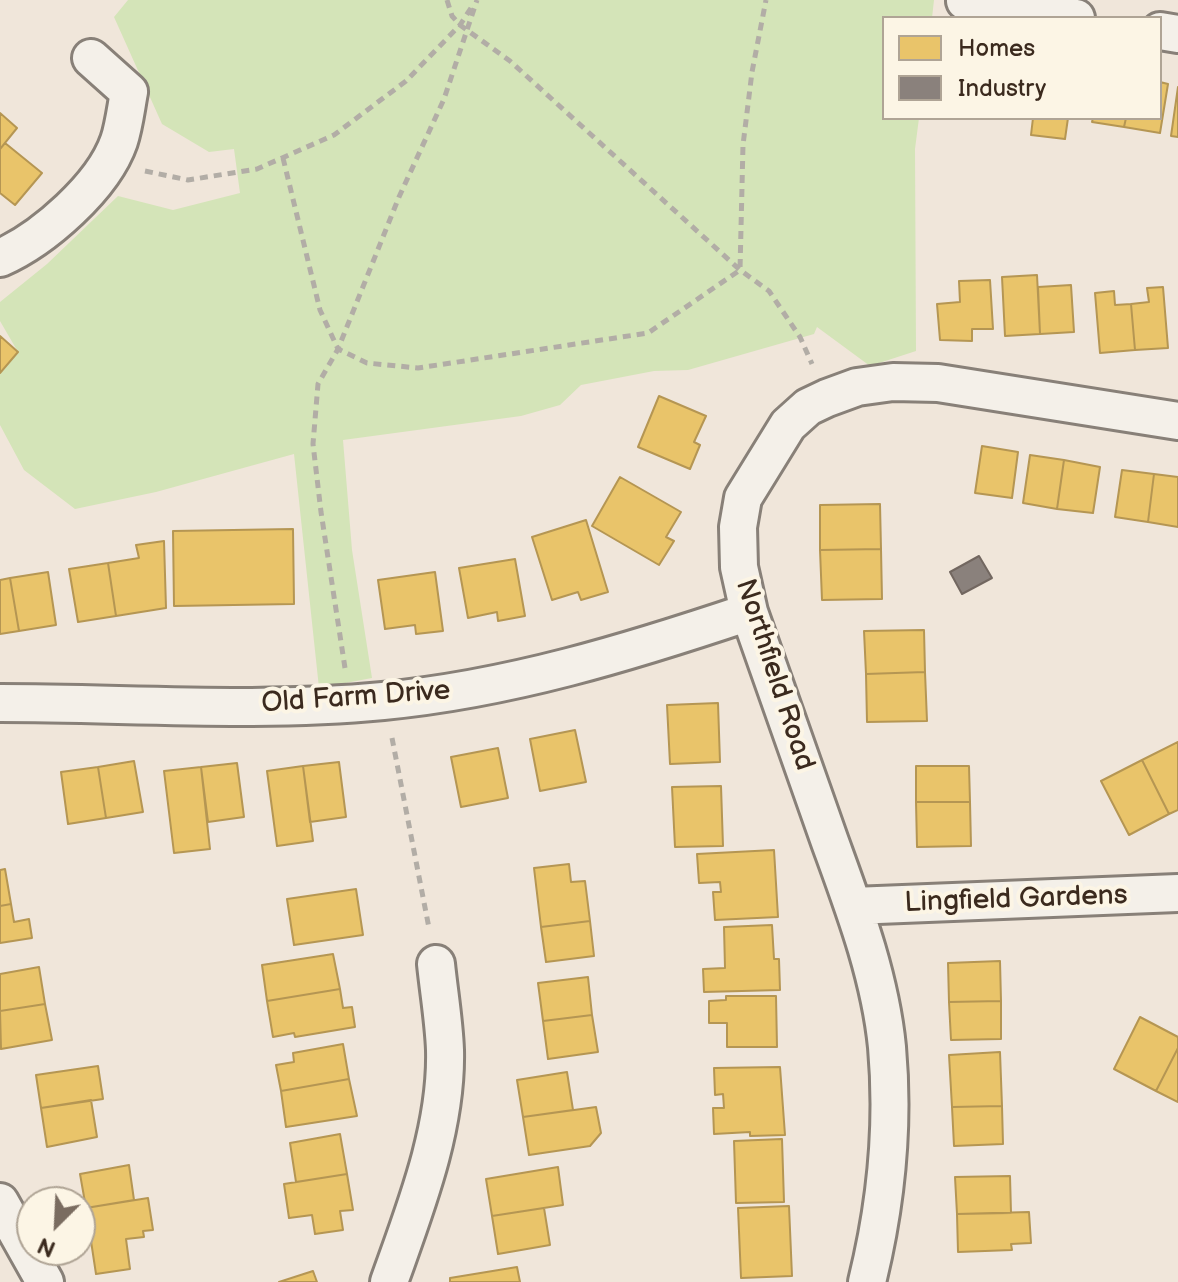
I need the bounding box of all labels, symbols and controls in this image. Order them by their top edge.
legend [882,16,1162,120]
text: Homes [958,34,1035,63]
text: Industry [958,74,1046,103]
street label: Northfield Road [727,575,821,775]
street label: Old Farm Drive [260,675,452,721]
street label: Lingfield Gardens [904,879,1128,921]
north arrow [16,1186,96,1266]
text: N [34,1231,60,1262]

